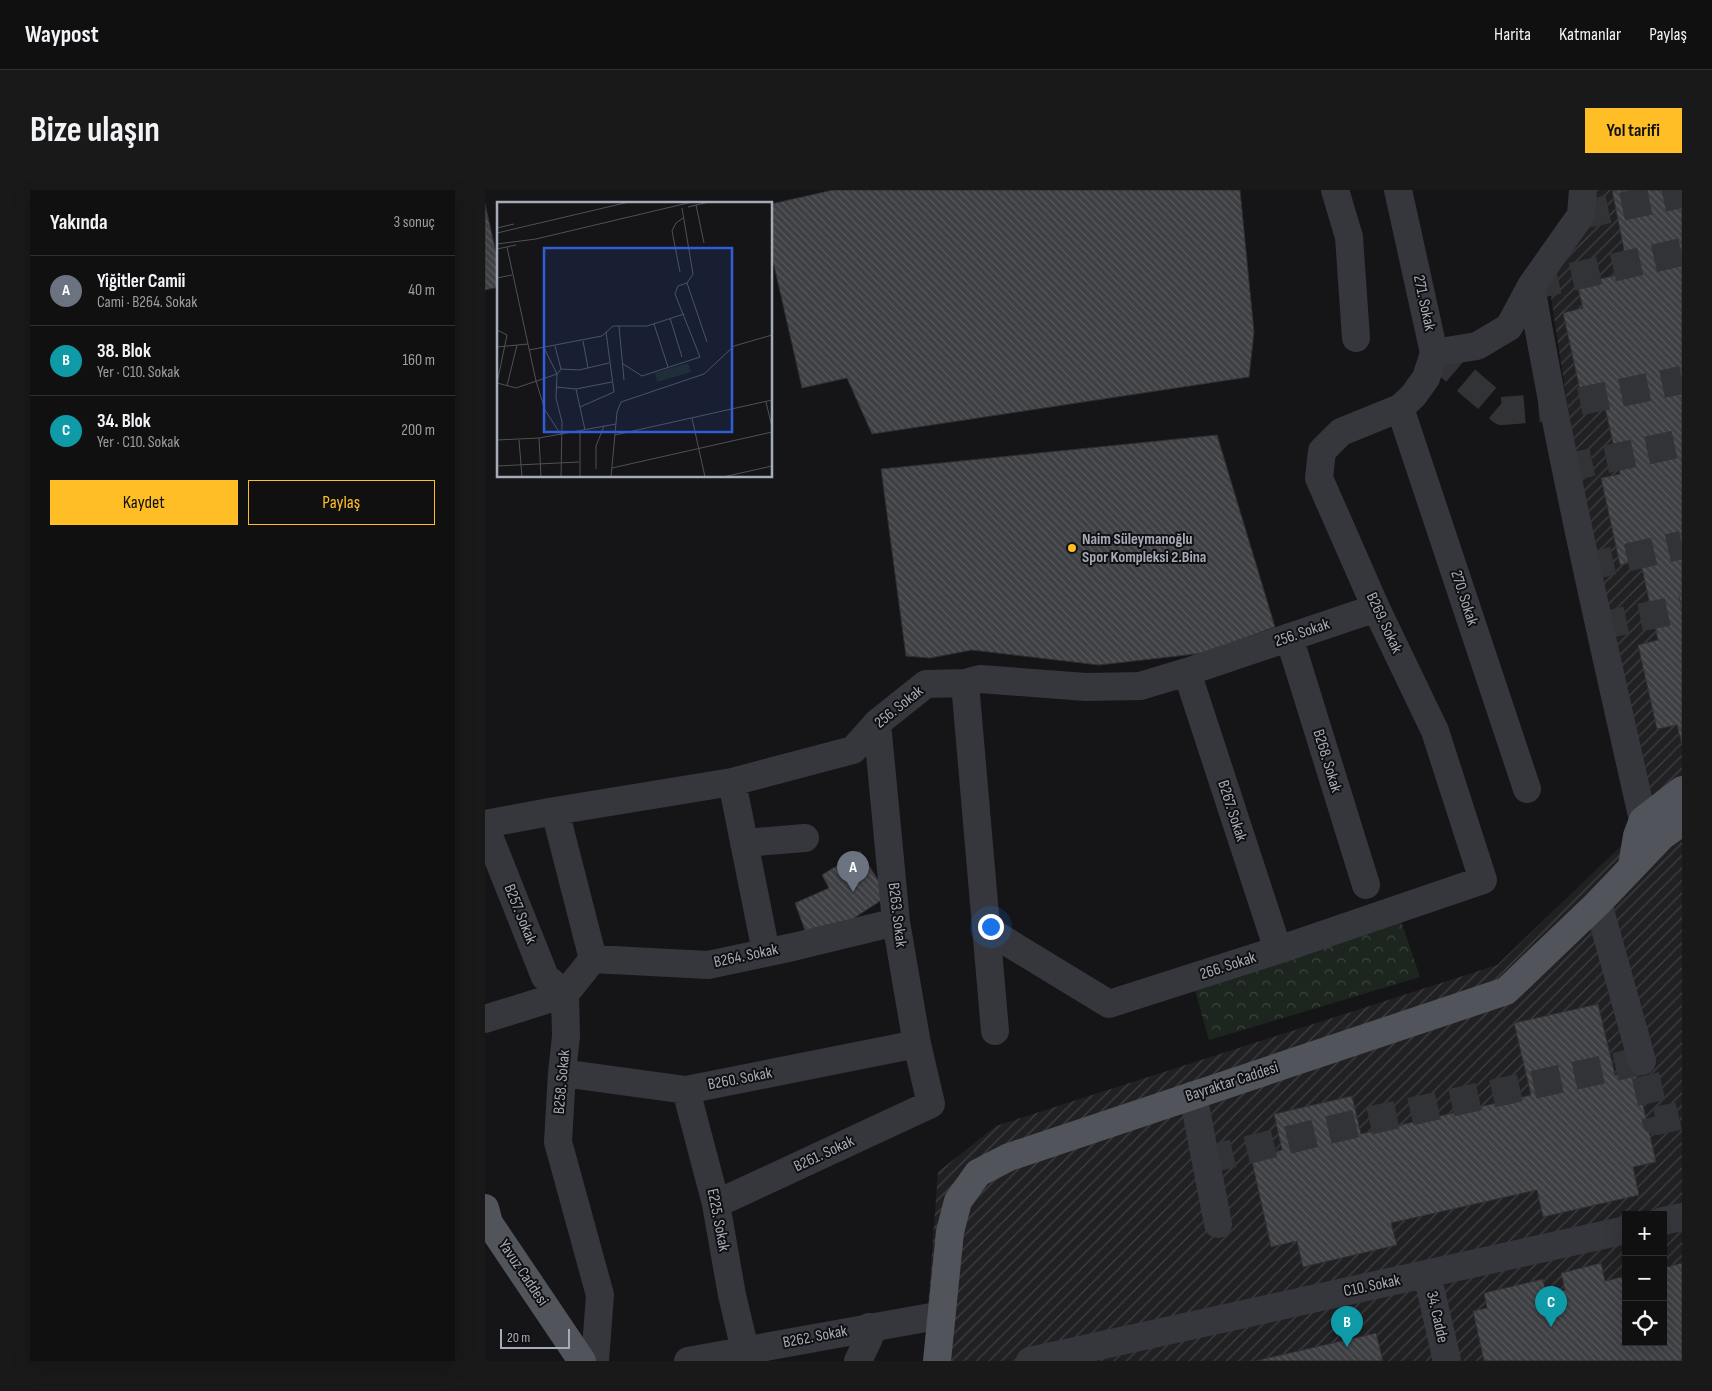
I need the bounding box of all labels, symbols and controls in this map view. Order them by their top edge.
text: Waypost [25,20,99,49]
text: Harita [1494,24,1531,45]
text: Katmanlar [1559,24,1621,45]
text: Paylaş [1649,24,1687,45]
button: Yol tarifi [1585,108,1682,153]
text: Bize ulaşın [30,109,160,152]
inset map [497,202,773,478]
text: Yakında [50,210,107,235]
text: 3 sonuç [393,213,435,232]
text: Yiğitler Camii [97,270,185,293]
street label: 271. Sokak [1409,273,1439,333]
text: A [62,281,70,300]
text: 40 m [408,281,435,300]
text: Cami · B264. Sokak [97,293,197,312]
text: 38. Blok [97,340,151,363]
text: B [62,351,70,370]
text: 160 m [402,351,435,370]
text: Yer · C10. Sokak [97,363,180,382]
text: 34. Blok [97,410,151,433]
text: C [62,421,70,440]
text: 200 m [401,421,435,440]
text: Yer · C10. Sokak [97,433,180,452]
button: Kaydet [50,480,238,525]
button: Paylaş [248,480,435,525]
place label: Naim Süleymanoğlu Spor Kompleksi 2.Bina [1082,530,1206,567]
marker: Naim Süleymanoğlu Spor Kompleksi 2.Bina [1066,542,1078,554]
street label: 270. Sokak [1446,568,1482,628]
street label: B269. Sokak [1362,590,1406,656]
street label: 256. Sokak [1272,615,1332,651]
street label: 256. Sokak [871,682,927,732]
street label: B268. Sokak [1308,727,1346,795]
street label: B267. Sokak [1213,778,1251,844]
pin: A [837,851,869,892]
street label: B257. Sokak [499,881,541,947]
street label: B263. Sokak [884,882,910,948]
your location [978,914,1004,940]
street label: B264. Sokak [712,940,780,972]
street label: 266. Sokak [1198,948,1258,984]
street label: B258. Sokak [550,1049,574,1115]
street label: Bayraktar Caddesi [1183,1058,1281,1106]
street label: B260. Sokak [706,1063,774,1095]
street label: B261. Sokak [791,1132,857,1176]
street label: E225. Sokak [703,1187,733,1253]
map controls [1622,1211,1667,1346]
button: + [1622,1211,1667,1256]
street label: Yavuz Caddesi [494,1236,552,1310]
button: − [1622,1256,1667,1301]
street label: C10. Sokak [1342,1271,1402,1301]
pin: C [1535,1286,1567,1327]
street label: 34. Cadde [1422,1289,1452,1345]
button: locate [1622,1301,1667,1346]
pin: B [1331,1306,1363,1347]
street label: B262. Sokak [781,1321,849,1353]
scale bar [500,1326,570,1349]
text: 20 m [507,1329,530,1346]

